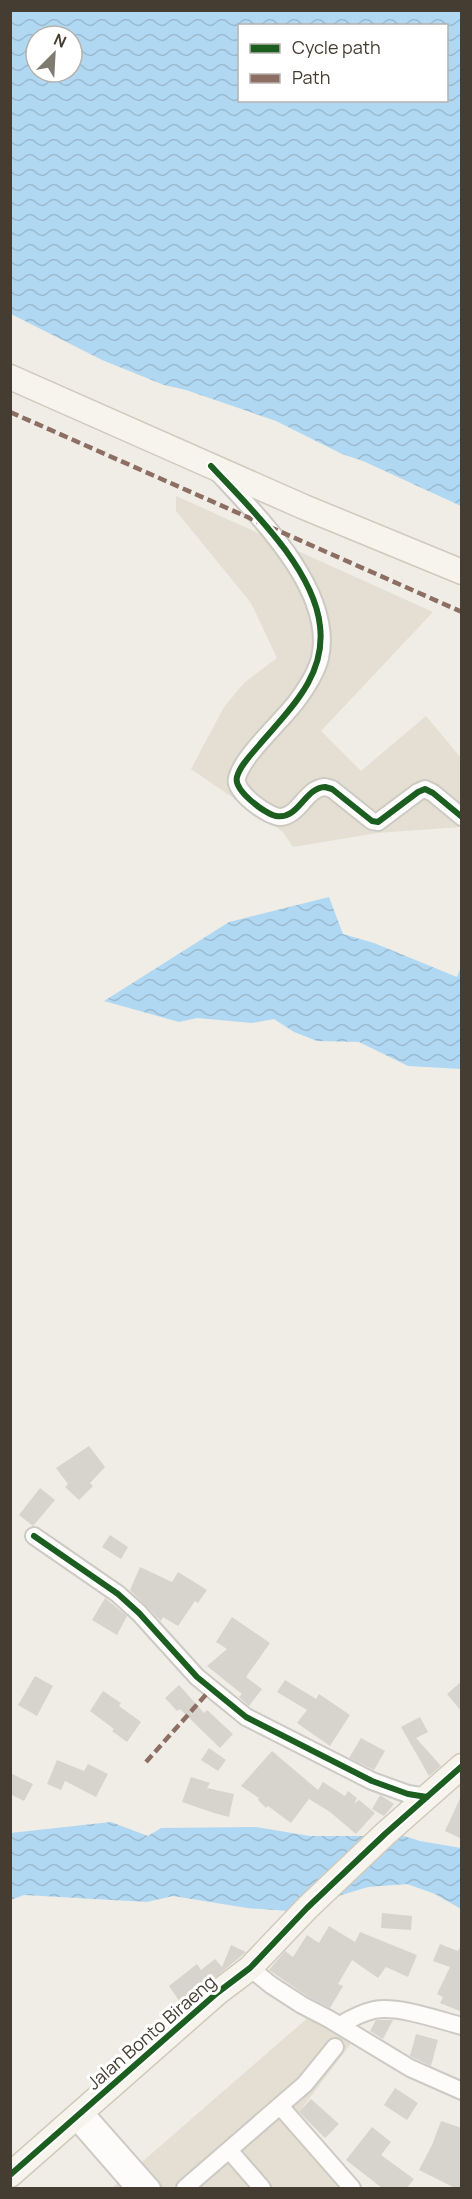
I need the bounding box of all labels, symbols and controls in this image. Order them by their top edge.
north arrow [24,24,84,84]
legend [238,24,448,102]
text: N [50,28,70,53]
text: Cycle path [292,35,381,59]
text: Path [292,65,330,89]
street label: Jalan Bonto Biraeng [82,1969,220,2095]

